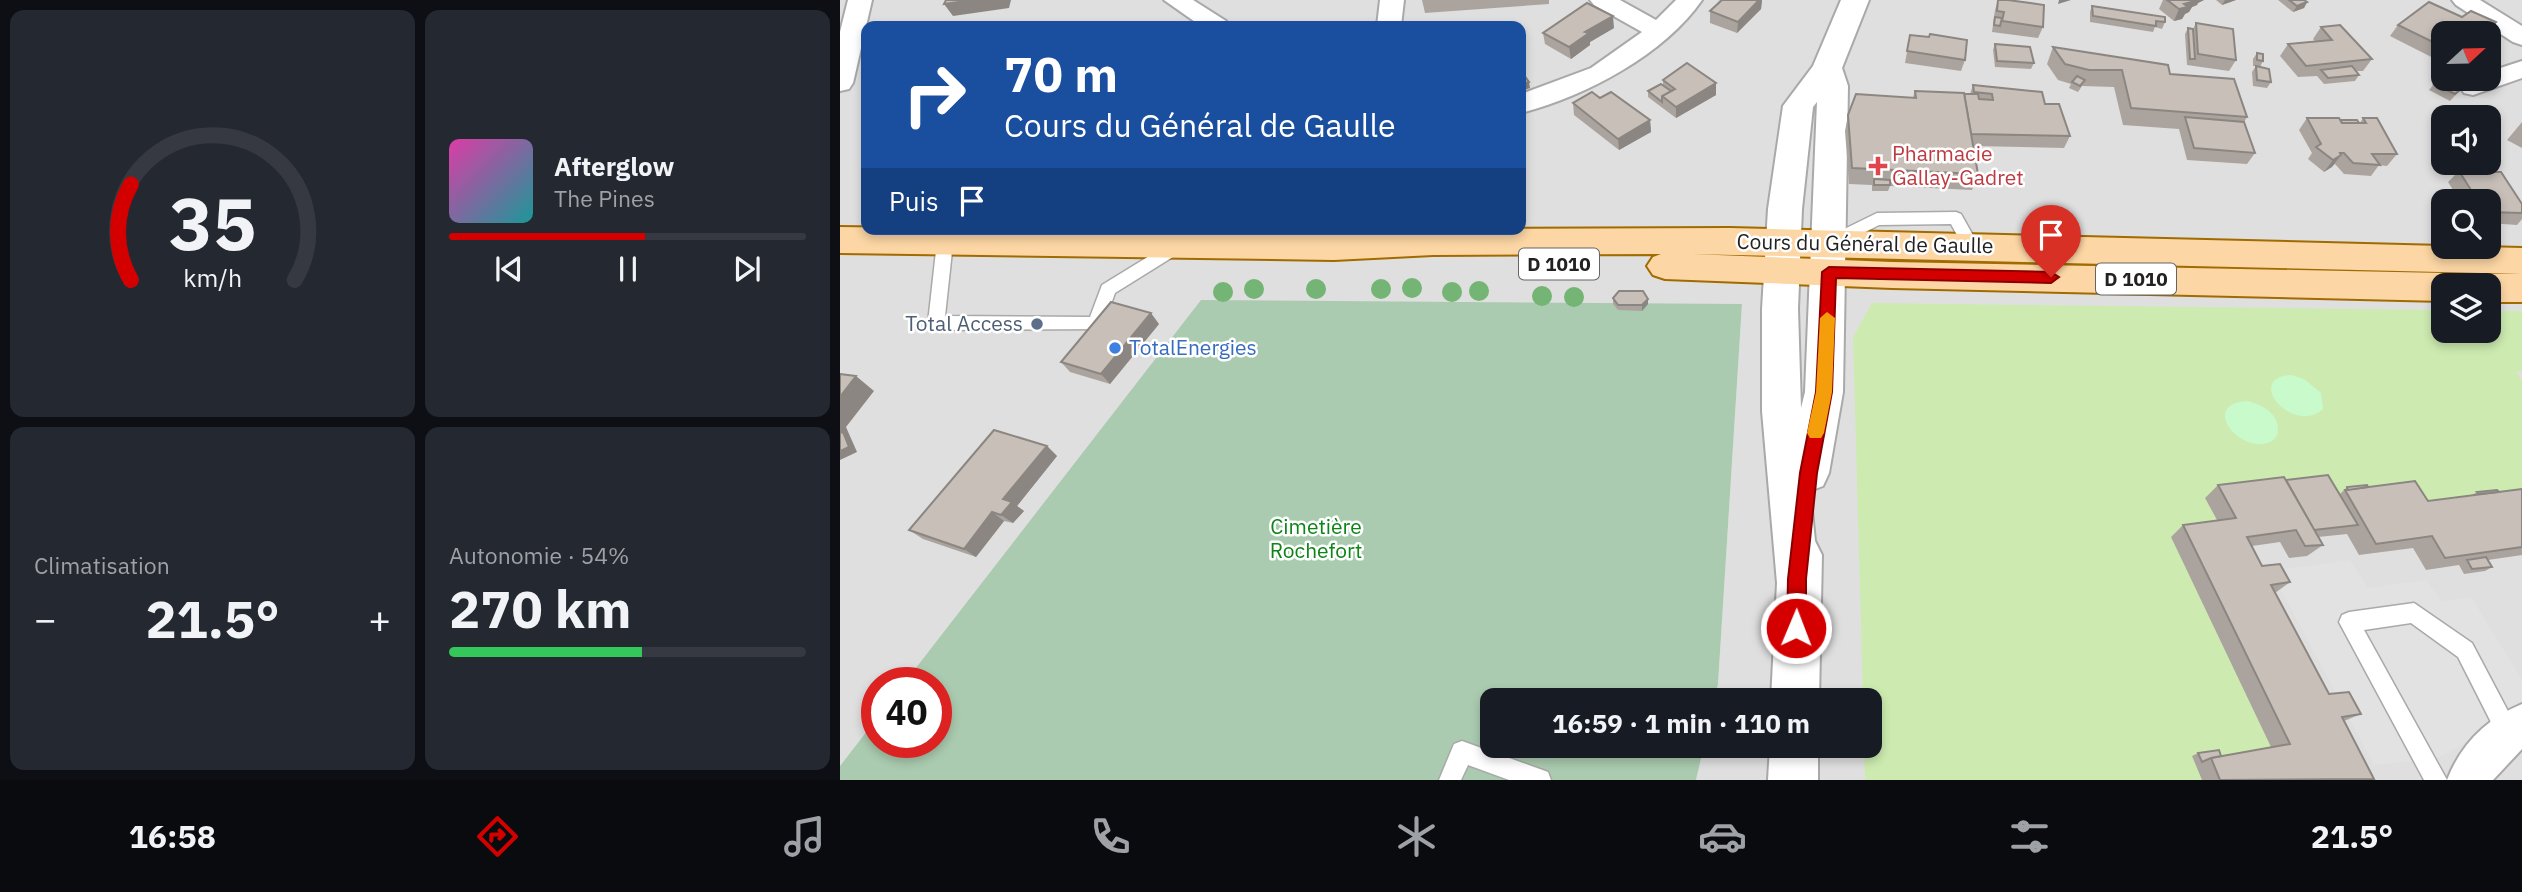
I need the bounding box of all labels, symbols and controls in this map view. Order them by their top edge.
north arrow [2431,21,2501,91]
map controls [2431,21,2501,343]
text: 70 m [1004,42,1118,105]
icon: right [889,49,980,140]
text: Cours du Général de Gaulle [1004,104,1396,146]
button: sound [2431,105,2501,175]
place label: Pharmacie Gallay-Gadret [1892,139,2024,191]
text: Afterglow [554,149,674,183]
marker: Pharmacie Gallay-Gadret [1870,158,1886,174]
text: 35 [169,175,256,270]
icon: arrive [953,182,991,220]
text: The Pines [554,183,655,213]
text: Puis [889,184,939,218]
button: search [2431,189,2501,259]
pin [2021,205,2081,277]
icon: arrive [2032,216,2070,254]
street label: Cours du Général de Gaulle [1736,227,1994,259]
road number: D 1010 [1519,248,1599,280]
icon: previous [490,250,528,288]
icon: pause [609,250,647,288]
icon: next [728,250,766,288]
text: km/h [183,261,242,294]
road number: D 1010 [2096,264,2176,294]
button: layers [2431,273,2501,343]
place label: Total Access [905,309,1023,337]
marker: Total Access [1029,316,1045,332]
place label: TotalEnergies [1129,333,1257,361]
marker: TotalEnergies [1107,340,1123,356]
park label: Cimetière Rochefort [1270,512,1362,564]
text: Autonomie · 54% [449,540,629,570]
text: Climatisation [34,550,170,580]
text: 270 km [449,575,631,642]
text: 21.5° [145,585,280,652]
position arrow [1759,591,1833,665]
text: − [34,594,57,643]
text: + [368,594,391,643]
speed limit sign: 40 [861,667,952,758]
text: 16:59 · 1 min · 110 m [1552,706,1810,740]
icon: directions [473,812,522,861]
icon: music [780,812,829,861]
icon: phone [1086,812,1135,861]
icon: climate [1392,812,1441,861]
icon: car [1698,812,1747,861]
icon: filters [2005,812,2054,861]
text: 16:58 [129,815,216,857]
text: 21.5° [2311,815,2393,857]

